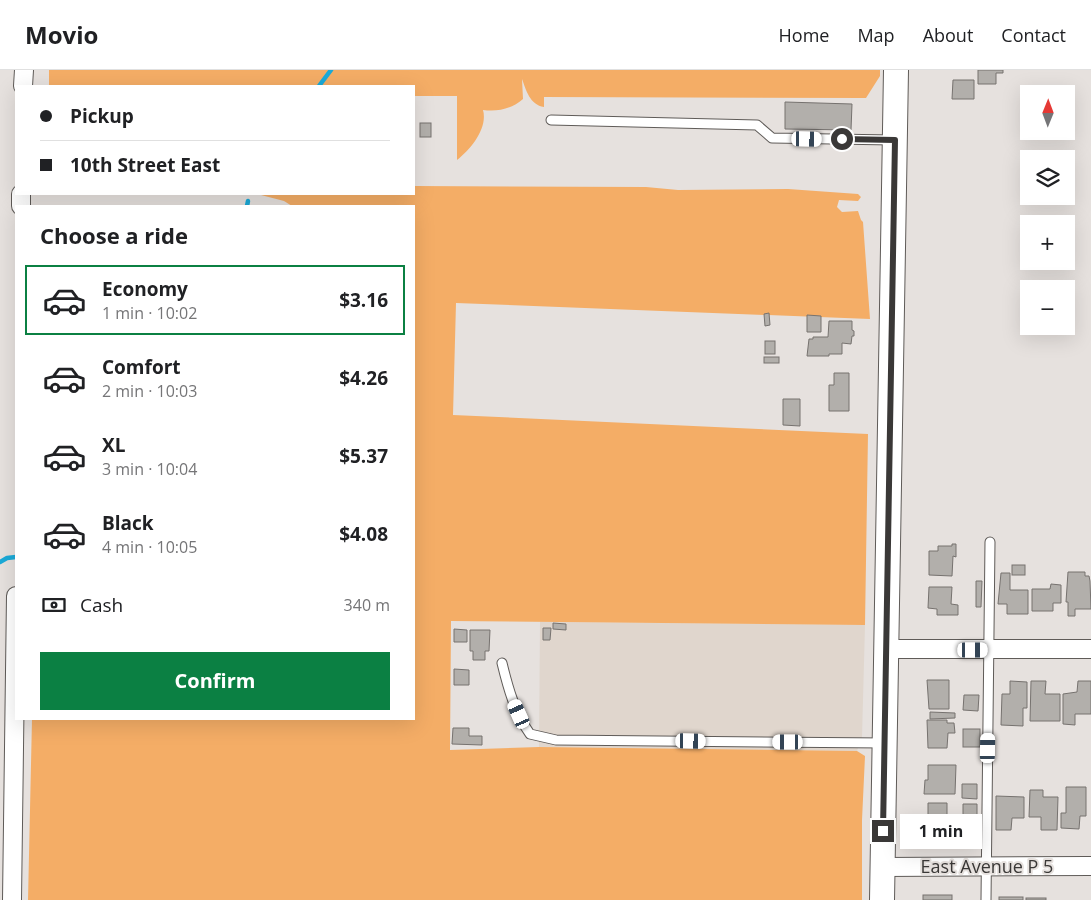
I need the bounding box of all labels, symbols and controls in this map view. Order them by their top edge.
text: Movio [25,18,98,51]
text: Home [779,23,829,47]
text: Map [857,23,895,47]
text: About [923,23,973,47]
text: Contact [1001,23,1066,47]
north arrow [1020,85,1075,140]
map controls [1020,85,1075,335]
text: Pickup [70,103,134,129]
route start [831,128,853,150]
car [791,131,822,147]
button: layers [1020,150,1075,205]
text: 10th Street East [70,152,220,178]
button: + [1020,215,1075,270]
text: Choose a ride [40,220,188,250]
text: Economy [102,276,188,302]
icon: car [42,278,87,323]
button: − [1020,280,1075,335]
text: $3.16 [339,287,388,313]
text: 1 min · 10:02 [102,302,197,324]
text: Comfort [102,354,181,380]
icon: car [42,356,87,401]
text: $4.26 [339,365,388,391]
text: 2 min · 10:03 [102,380,197,402]
text: XL [102,432,125,458]
icon: car [42,434,87,479]
text: $5.37 [339,443,388,469]
text: 3 min · 10:04 [102,458,197,480]
text: Black [102,510,154,536]
icon: car [42,512,87,557]
text: $4.08 [339,521,388,547]
text: 4 min · 10:05 [102,536,197,558]
icon: cash [40,591,68,619]
text: Cash [80,592,123,618]
text: 340 m [344,594,390,616]
car [958,643,988,658]
button: Confirm [40,652,390,710]
car [506,697,531,731]
car [675,733,706,749]
car [980,733,995,763]
car [773,735,803,750]
callout: 1 min [900,814,983,848]
route end [872,820,894,842]
text: 1 min [919,820,963,842]
street label: East Avenue P 5 [921,854,1053,878]

